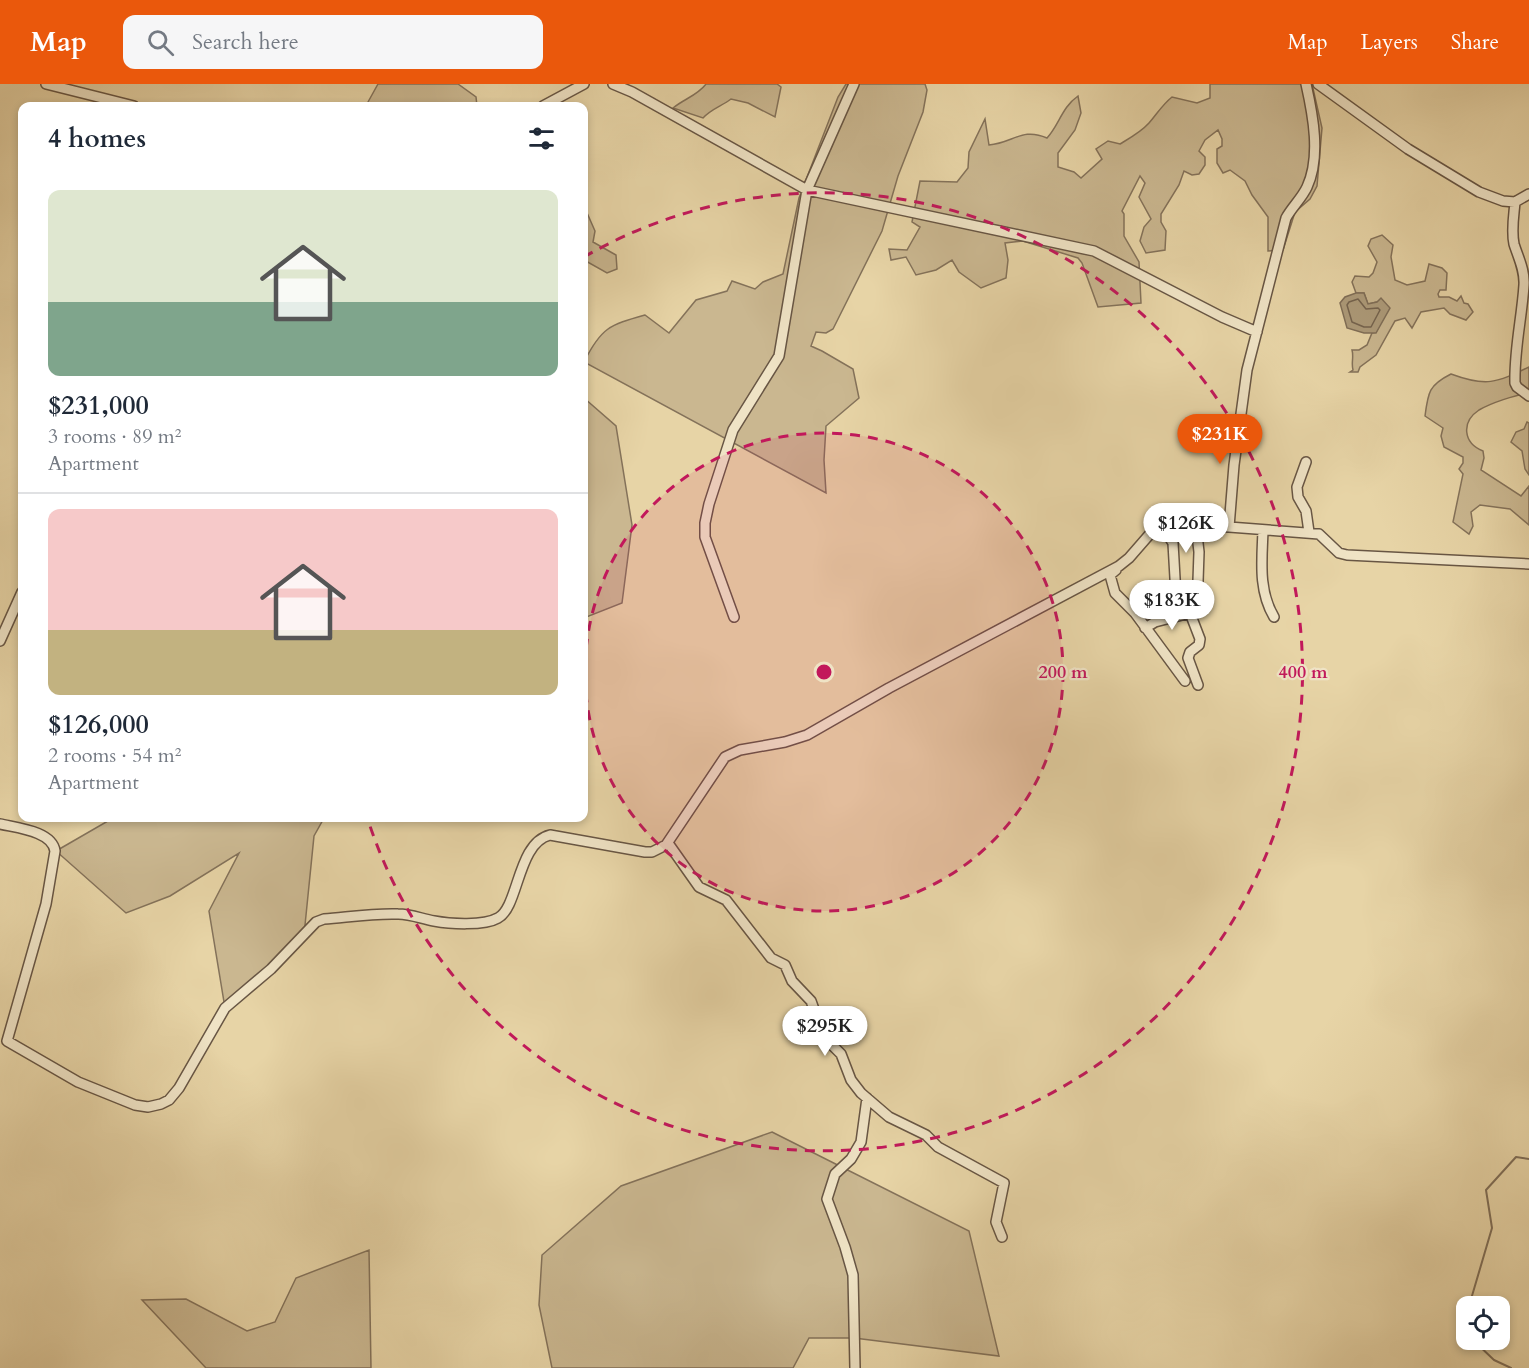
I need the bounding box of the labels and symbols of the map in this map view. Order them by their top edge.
pin: $231K [1178,414,1262,465]
pin: $126K [1144,503,1228,554]
pin: $183K [1130,580,1214,631]
text: 200 m [1038,660,1088,685]
text: 400 m [1278,660,1328,685]
centre of rings [814,662,834,682]
pin: $295K [783,1006,867,1057]

